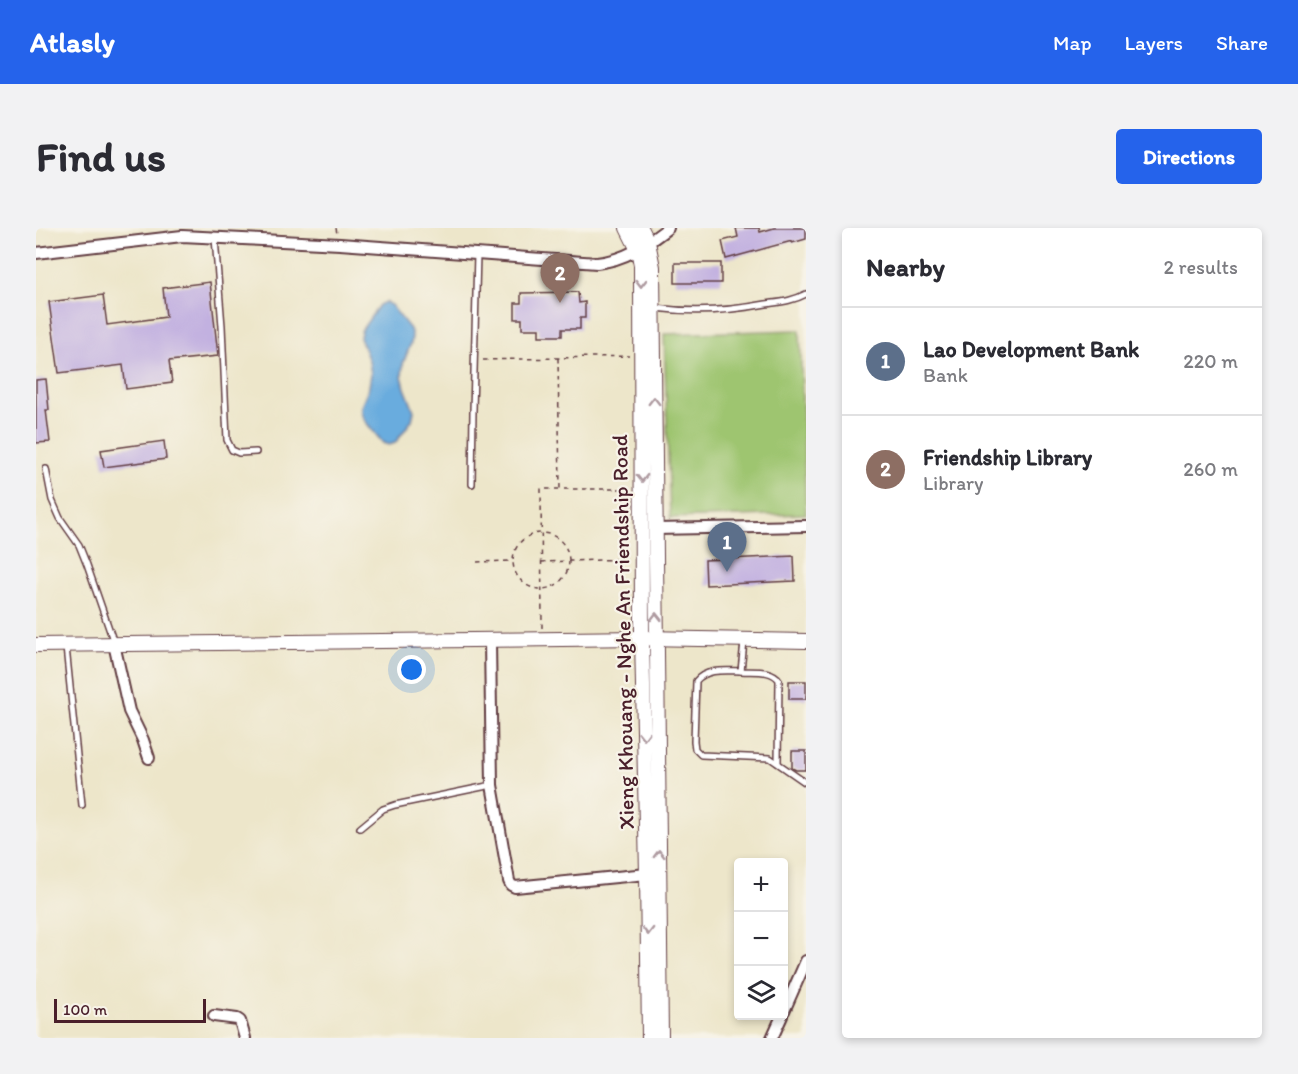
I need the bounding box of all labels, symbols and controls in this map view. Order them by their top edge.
text: Atlasly [30,25,115,59]
text: Map [1053,30,1092,55]
text: Layers [1125,30,1183,55]
text: Share [1216,30,1268,55]
button: Directions [1116,129,1262,184]
text: Find us [36,131,166,182]
text: Nearby [866,251,945,283]
pin: 2 [540,254,580,303]
text: 2 results [1164,255,1238,279]
one-way arrow [635,279,647,288]
text: Lao Development Bank [923,336,1139,363]
text: 1 [881,349,890,373]
text: 220 m [1183,349,1238,373]
text: Bank [923,363,968,387]
one-way arrow [648,396,660,405]
street label: Xieng Khouang - Nghe An Friendship Road [606,434,640,830]
text: Friendship Library [923,444,1092,471]
text: 2 [880,457,891,481]
text: 260 m [1183,457,1238,481]
text: Library [923,471,983,495]
one-way arrow [636,474,648,483]
pin: 1 [708,522,746,572]
one-way arrow [650,612,662,621]
your location [397,655,426,684]
one-way arrow [638,732,650,741]
one-way arrow [653,849,665,858]
map controls [734,858,788,1020]
button: + [734,858,788,912]
button: − [734,912,788,966]
one-way arrow [642,927,654,936]
button: layers [734,966,788,1020]
scale bar [54,996,206,1024]
text: 100 m [63,1000,107,1019]

